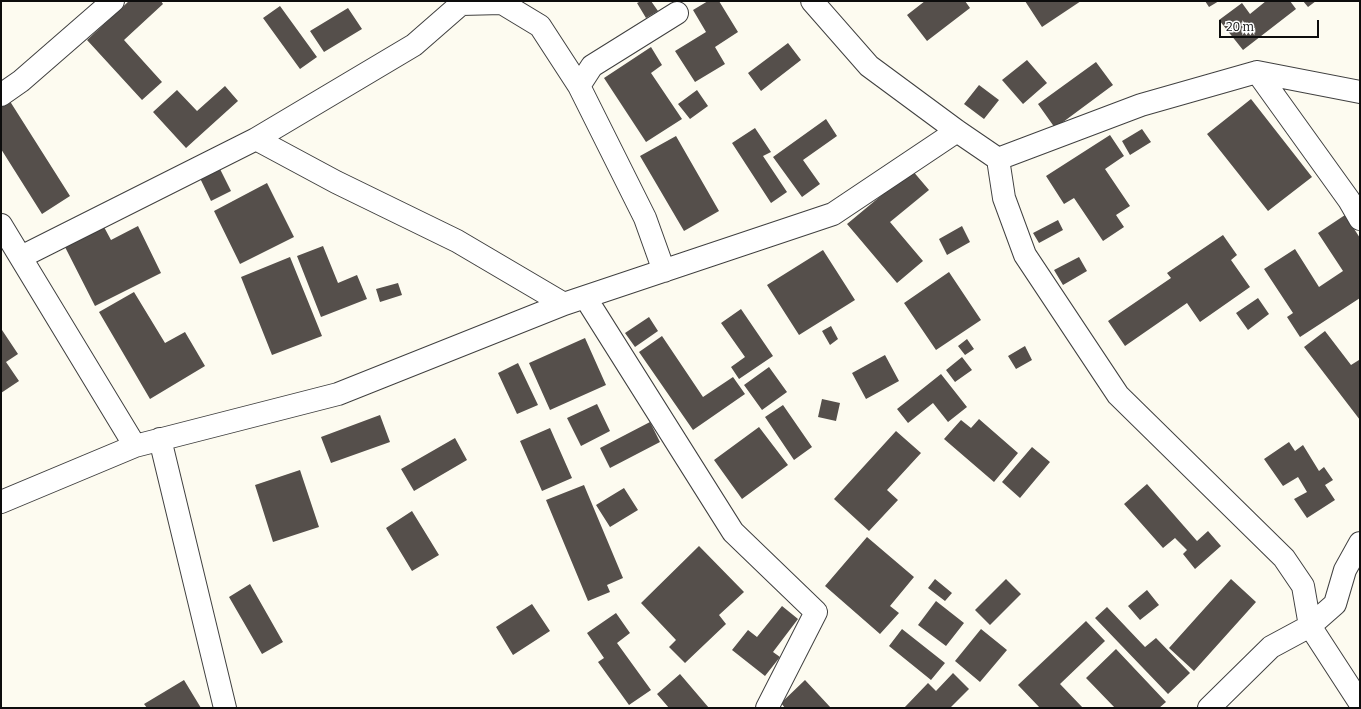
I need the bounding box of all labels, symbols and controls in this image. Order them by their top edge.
scale bar [1221,12,1321,38]
text: 20 m [1226,20,1254,34]

